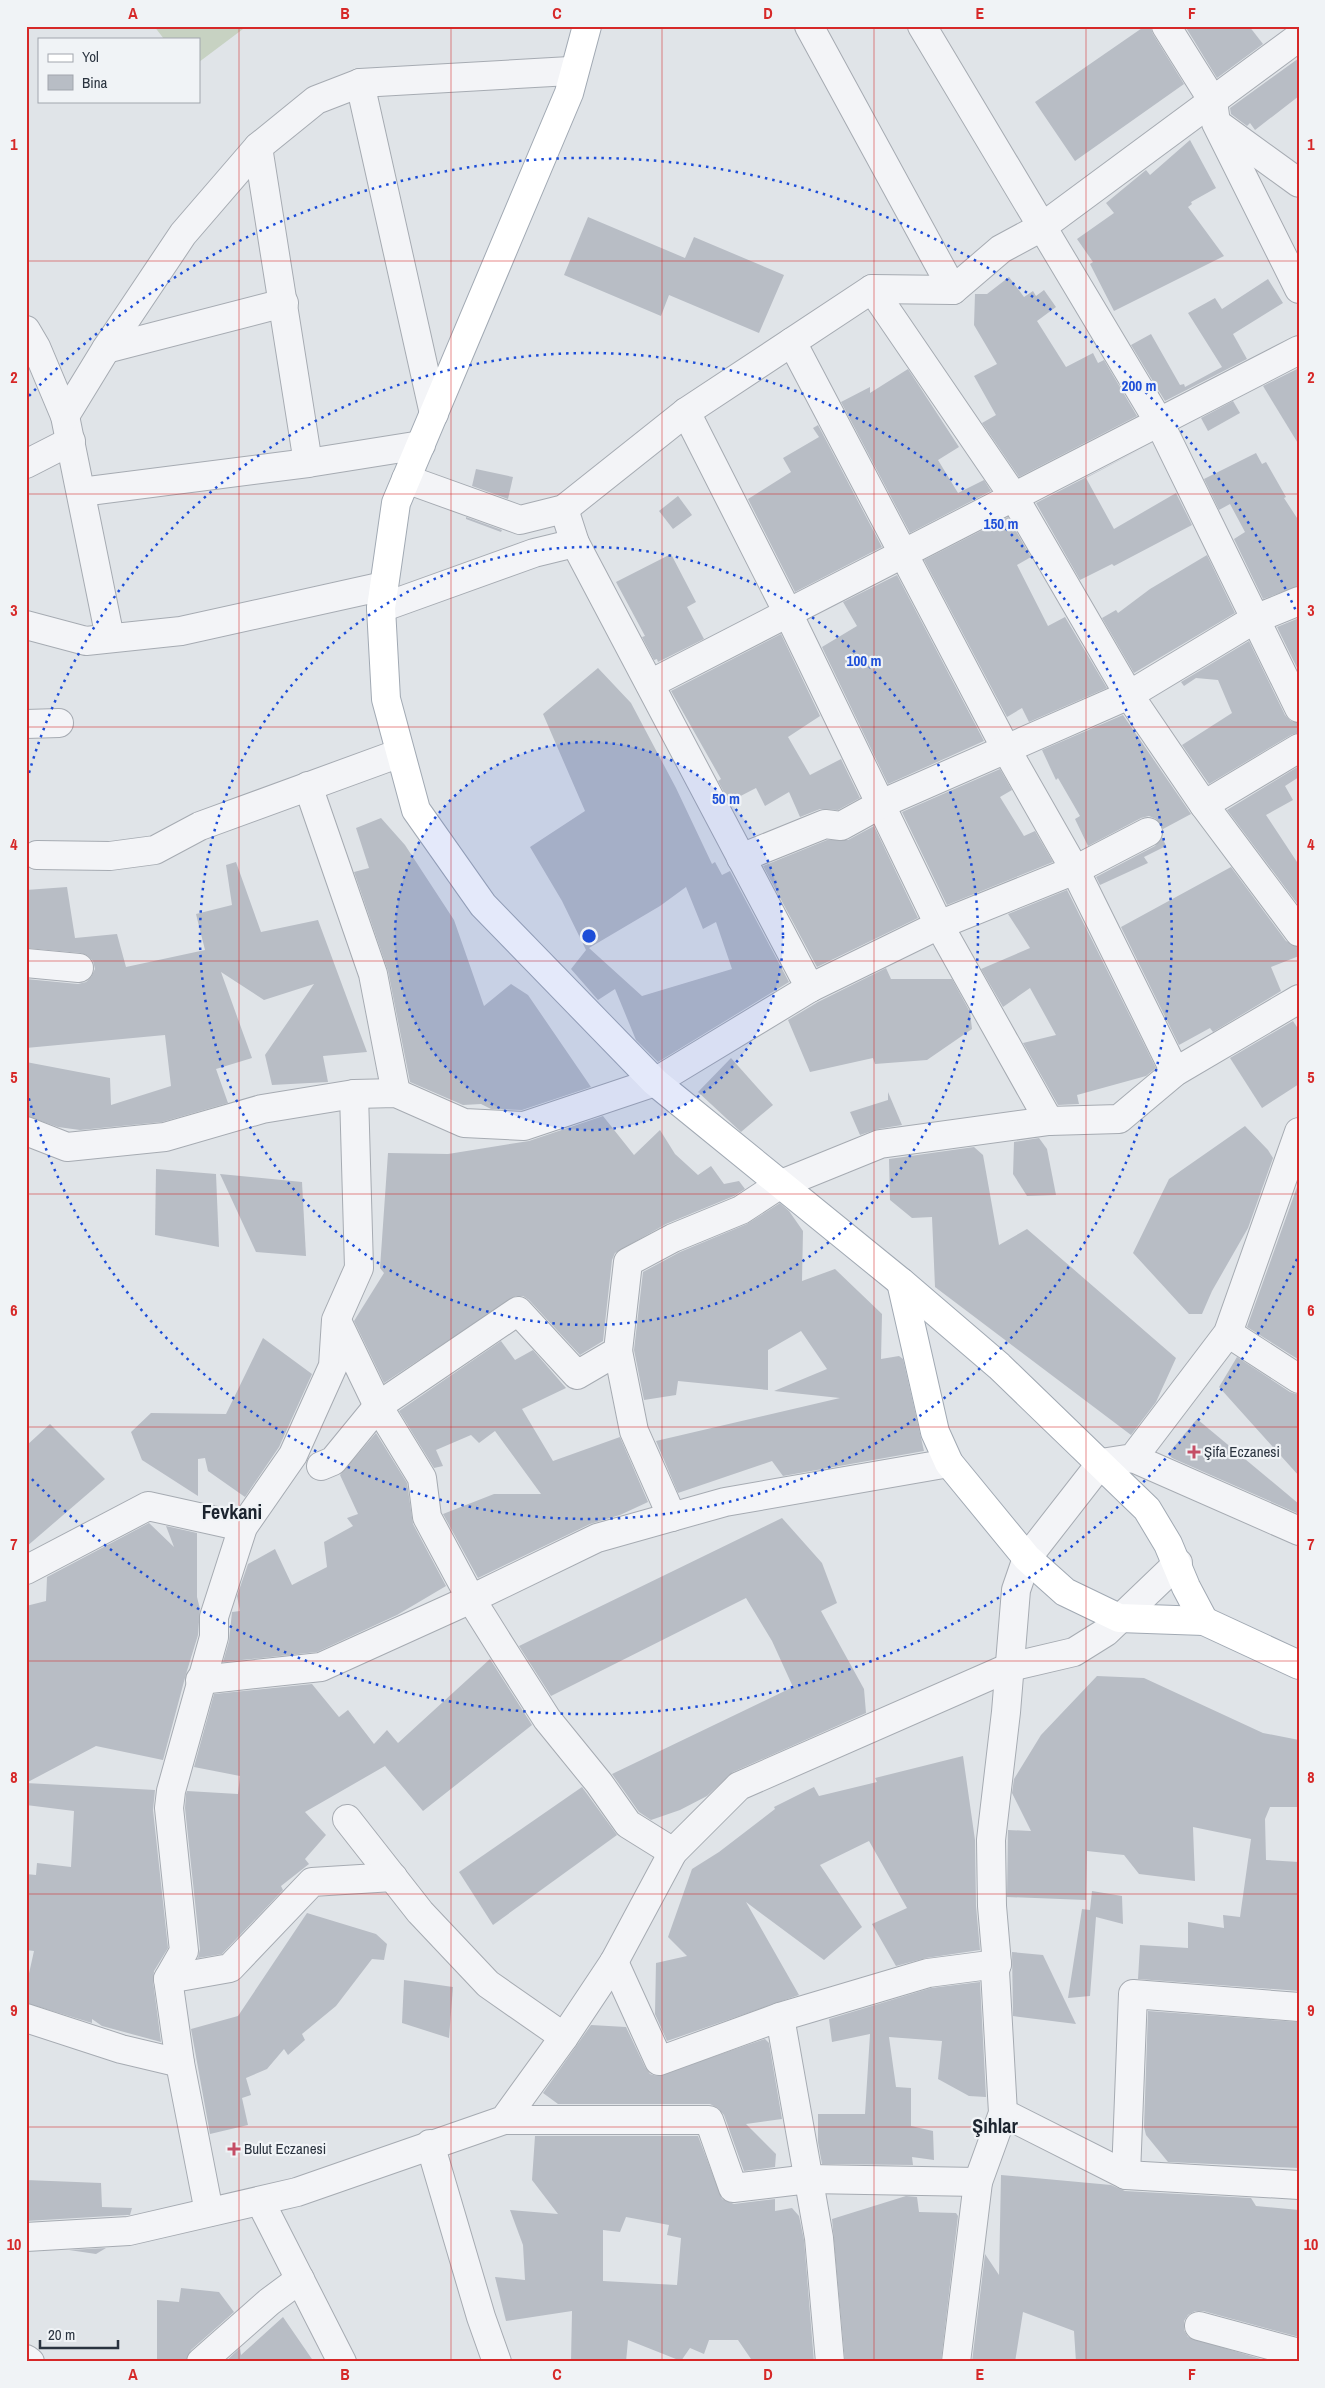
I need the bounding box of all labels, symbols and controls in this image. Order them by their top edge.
text: A [128,2,138,24]
text: B [340,2,350,24]
text: C [552,2,562,24]
text: D [763,2,773,24]
text: E [976,2,985,24]
text: F [1188,2,1196,24]
legend [38,38,200,102]
text: Yol [82,46,99,67]
text: Bina [82,72,107,93]
text: 1 [10,133,18,155]
text: 1 [1307,133,1315,155]
text: 2 [10,366,18,388]
text: 2 [1307,366,1315,388]
text: 200 m [1122,375,1156,396]
text: 150 m [984,513,1018,534]
text: 3 [10,599,18,621]
text: 3 [1307,599,1315,621]
text: 100 m [847,650,881,671]
text: 50 m [712,788,740,809]
text: 4 [10,833,18,855]
text: 4 [1307,833,1315,855]
centre of rings [580,927,598,945]
text: 5 [10,1066,18,1088]
text: 5 [1307,1066,1315,1088]
text: 6 [10,1299,18,1321]
text: 6 [1307,1299,1315,1321]
place label: Şifa Eczanesi [1204,1441,1280,1462]
marker: Şifa Eczanesi [1188,1446,1200,1458]
district label: Fevkani [202,1498,262,1525]
text: 7 [10,1533,18,1555]
text: 7 [1307,1533,1315,1555]
text: 8 [10,1766,18,1788]
text: 8 [1307,1766,1315,1788]
text: 9 [10,1999,18,2021]
text: 9 [1307,1999,1315,2021]
district label: Şıhlar [972,2112,1018,2139]
place label: Bulut Eczanesi [244,2138,326,2159]
marker: Bulut Eczanesi [228,2143,240,2155]
text: 10 [7,2233,21,2255]
text: 10 [1304,2233,1318,2255]
scale bar [40,2318,118,2350]
text: 20 m [48,2324,75,2345]
text: A [128,2363,138,2385]
text: B [340,2363,350,2385]
text: C [552,2363,562,2385]
text: D [763,2363,773,2385]
text: E [976,2363,985,2385]
text: F [1188,2363,1196,2385]

